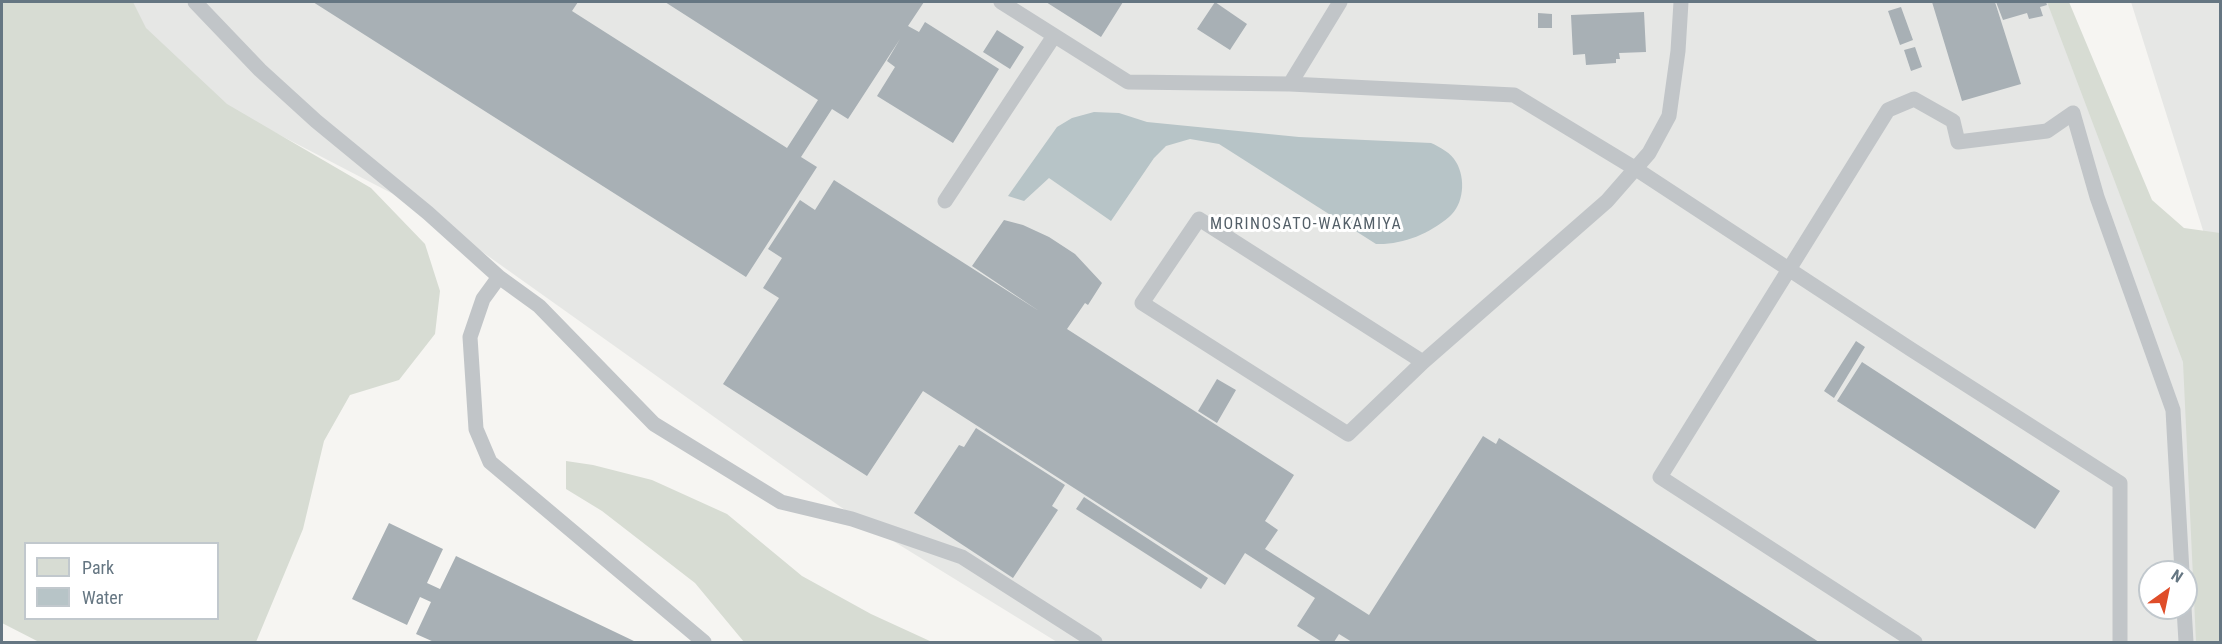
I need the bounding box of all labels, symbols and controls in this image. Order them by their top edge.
district label: MORINOSATO-WAKAMIYA [1210,215,1402,235]
legend [24,542,219,620]
text: Park [82,557,114,578]
north arrow [2138,560,2198,620]
text: N [2168,566,2186,587]
text: Water [82,587,123,608]

